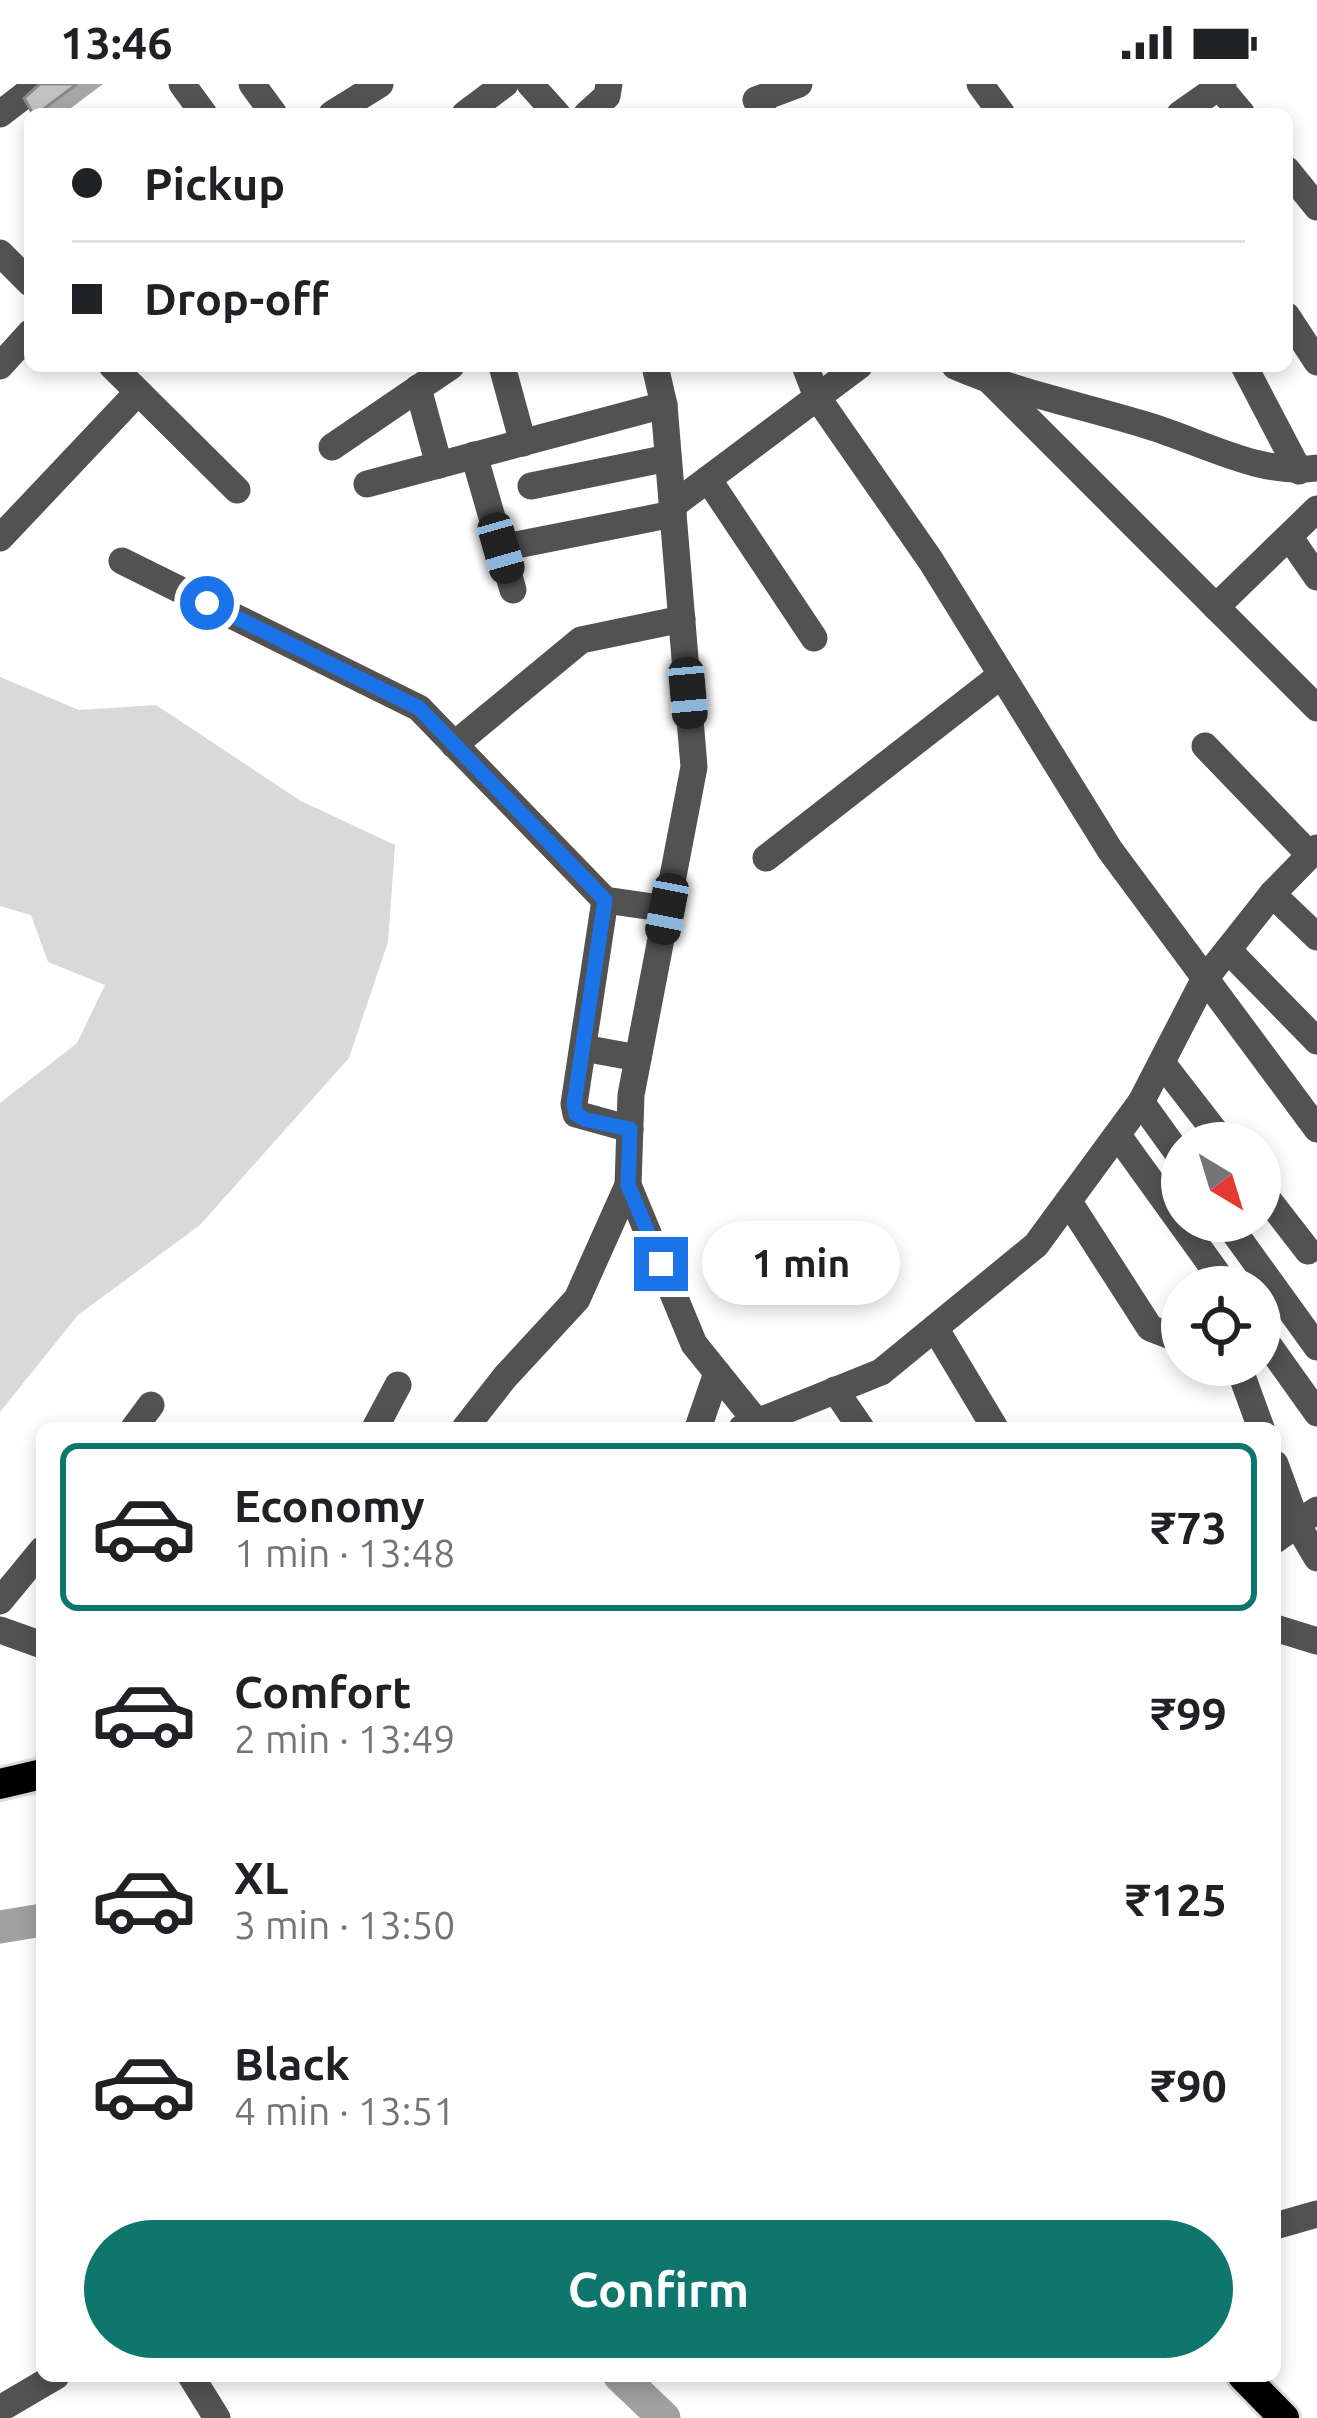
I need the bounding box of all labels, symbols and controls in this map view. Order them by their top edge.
text: 13:46 [60,17,173,68]
text: Pickup [144,158,285,209]
text: Drop-off [144,273,329,324]
car [474,508,528,588]
route start [180,576,234,630]
car [667,656,709,730]
car [642,870,692,948]
north arrow [1161,1122,1281,1242]
map controls [1161,1122,1281,1386]
callout: 1 min [703,1222,901,1306]
route end [634,1237,688,1291]
text: 1 min [752,1241,850,1284]
button: locate [1161,1266,1281,1386]
icon: car [90,1473,198,1581]
text: Economy [234,1480,425,1531]
text: ₹73 [1151,1502,1227,1553]
text: 1 min · 13:48 [234,1531,455,1574]
icon: car [90,1659,198,1767]
text: Comfort [234,1666,411,1717]
text: ₹99 [1151,1688,1227,1739]
text: 2 min · 13:49 [234,1717,455,1760]
icon: car [90,1845,198,1953]
text: XL [234,1852,288,1903]
text: ₹125 [1125,1874,1227,1925]
text: 3 min · 13:50 [234,1903,455,1946]
icon: car [90,2031,198,2139]
text: Black [234,2038,350,2089]
text: ₹90 [1151,2060,1227,2111]
text: 4 min · 13:51 [234,2089,455,2132]
button: Confirm [84,2220,1233,2358]

